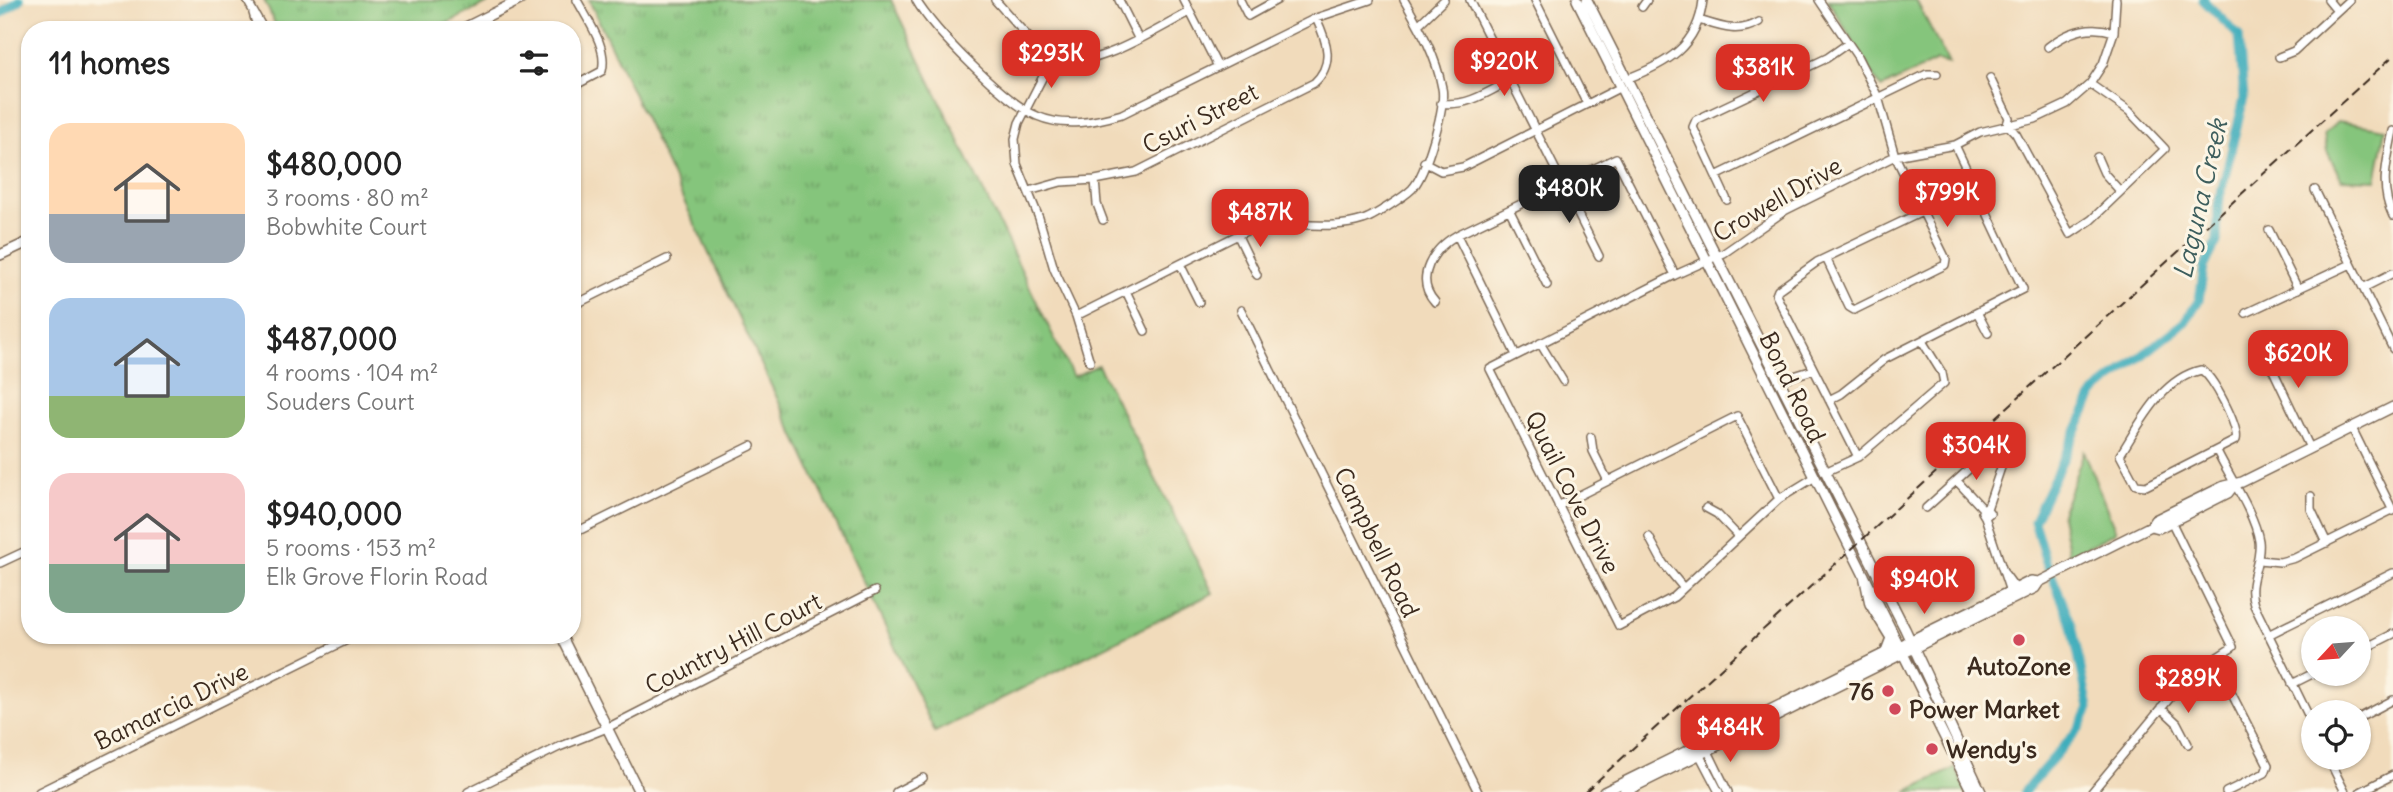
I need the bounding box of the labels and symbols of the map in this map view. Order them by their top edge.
pin: $293K [1002,31,1100,90]
pin: $920K [1455,38,1553,98]
pin: $381K [1714,44,1812,104]
street label: Csuri Street [1137,76,1263,160]
water label: Laguna Creek [2166,114,2235,282]
street label: Crowell Drive [1707,150,1847,248]
pin: $480K [1520,166,1618,225]
pin: $799K [1898,170,1996,229]
pin: $487K [1211,190,1309,249]
street label: Bond Road [1753,327,1833,447]
pin: $620K [2249,330,2347,390]
street label: Quail Cove Drive [1519,406,1627,578]
pin: $304K [1927,422,2025,482]
street label: Campbell Road [1328,462,1426,622]
pin: $940K [1875,556,1973,616]
street label: Country Hill Court [640,586,826,700]
north arrow [2301,616,2371,686]
marker: AutoZone [2011,632,2027,648]
place label: AutoZone [1967,651,2071,681]
street label: Bamarcia Drive [89,656,253,756]
pin: $289K [2139,656,2237,715]
place label: 76 [1849,676,1874,706]
marker: 76 [1880,683,1896,699]
place label: Power Market [1909,694,2060,724]
marker: Power Market [1887,701,1903,717]
pin: $484K [1681,704,1779,764]
place label: Wendy's [1946,734,2037,764]
marker: Wendy's [1924,741,1940,757]

